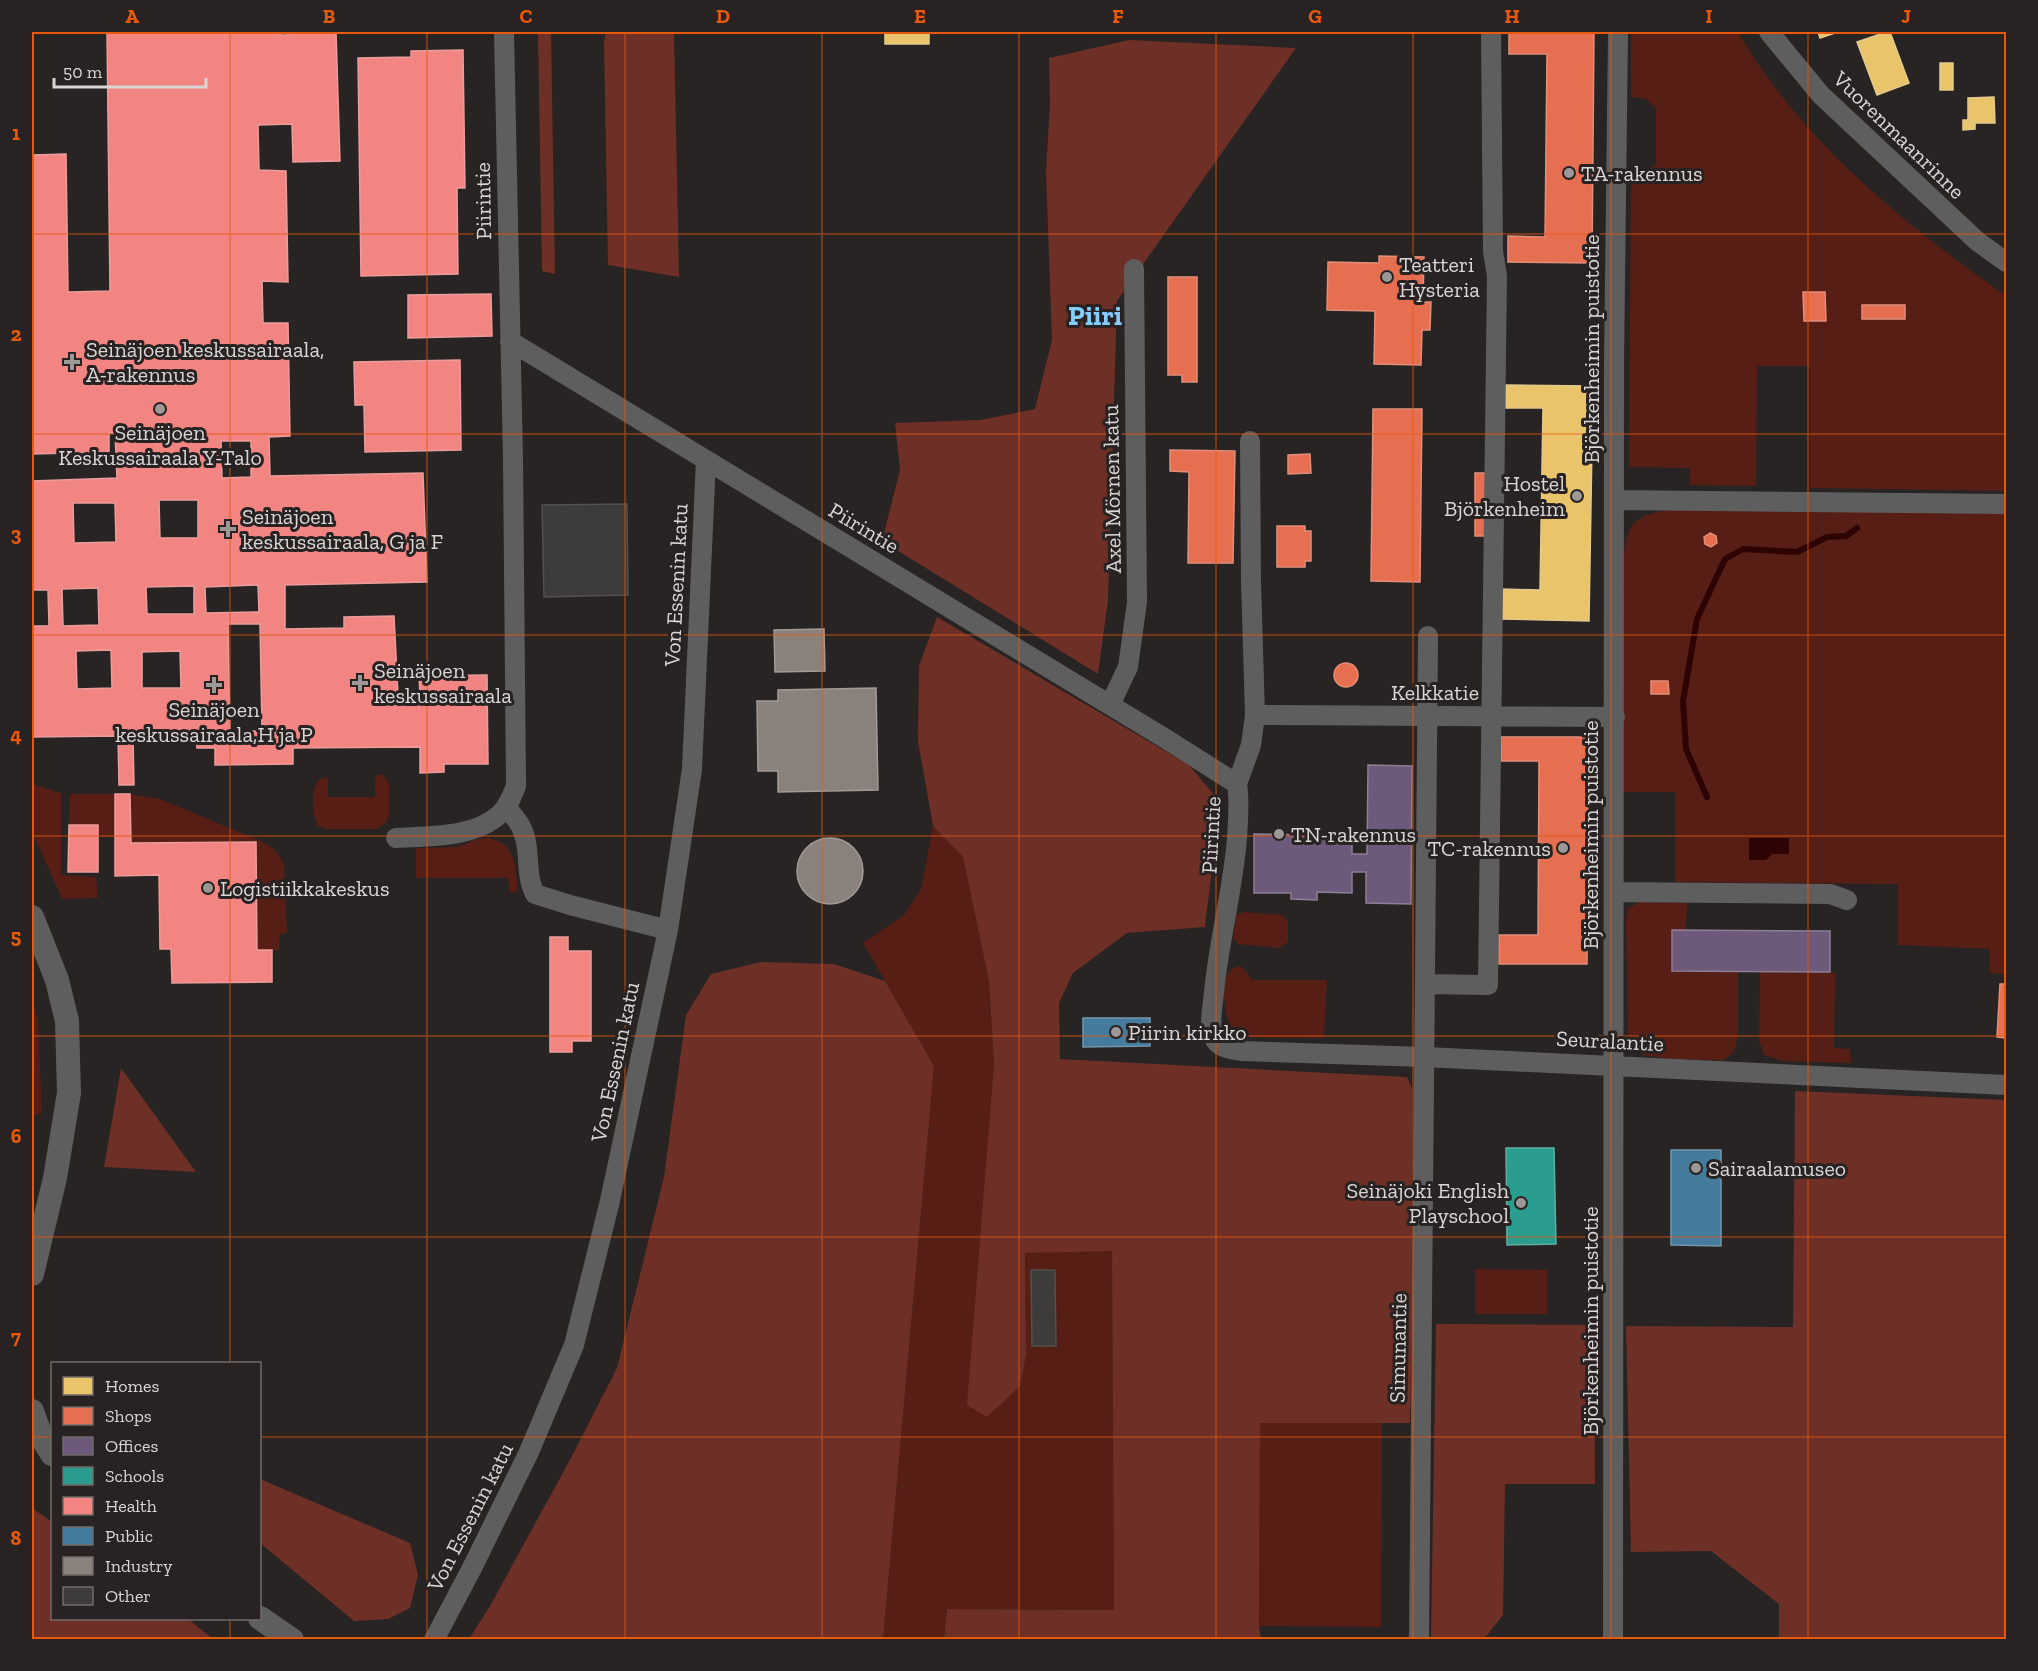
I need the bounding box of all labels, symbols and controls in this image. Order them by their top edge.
text: A [125,4,139,28]
text: B [323,4,335,28]
text: C [520,4,533,28]
text: D [716,4,730,28]
text: E [914,4,926,28]
text: F [1112,4,1124,28]
text: G [1308,4,1322,28]
text: H [1504,4,1520,28]
text: I [1705,4,1713,28]
text: J [1901,4,1911,28]
scale bar [54,51,206,89]
text: 50 m [63,61,103,83]
street label: Vuorenmaanrinne [1827,64,1971,205]
text: 1 [12,121,20,145]
place label: TA-rakennus [1581,160,1703,187]
street label: Piirintie [469,162,497,240]
marker: TA-rakennus [1562,166,1576,180]
street label: Björkenheimin puistotie [1578,234,1605,464]
place label: Teatteri Hysteria [1399,251,1480,303]
marker: Teatteri Hysteria [1380,270,1394,284]
district label: Piiri [1068,299,1122,332]
text: 2 [11,322,22,346]
place label: Seinäjoen keskussairaala, A-rakennus [86,336,325,388]
marker: Seinäjoen keskussairaala, A-rakennus [63,353,81,371]
marker: Seinäjoen Keskussairaala Y-Talo [153,402,167,416]
street label: Axel Mörnen katu [1097,404,1127,574]
place label: Seinäjoen Keskussairaala Y-Talo [58,419,262,471]
place label: Hostel Björkenheim [1444,470,1565,522]
marker: Hostel Björkenheim [1570,489,1584,503]
street label: Piirintie [824,496,904,560]
street label: Von Essenin katu [658,502,694,668]
place label: Seinäjoen keskussairaala, G ja F [242,503,443,555]
marker: Seinäjoen keskussairaala, G ja F [219,520,237,538]
text: 3 [11,522,22,546]
place label: Seinäjoen keskussairaala [374,657,512,709]
marker: Seinäjoen keskussairaala [351,674,369,692]
marker: Seinäjoen keskussairaala,H ja P [205,676,223,694]
street label: Kelkkatie [1391,679,1479,706]
place label: Seinäjoen keskussairaala,H ja P [115,696,313,748]
street label: Björkenheimin puistotie [1577,720,1604,950]
text: 4 [10,723,22,747]
street label: Piirintie [1195,796,1227,874]
place label: TN-rakennus [1291,821,1416,848]
marker: TN-rakennus [1272,827,1286,841]
place label: TC-rakennus [1428,835,1551,862]
marker: TC-rakennus [1556,841,1570,855]
place label: Logistiikkakeskus [220,875,390,902]
marker: Logistiikkakeskus [201,881,215,895]
text: 5 [11,924,21,948]
street label: Von Essenin katu [585,979,645,1146]
place label: Piirin kirkko [1128,1019,1246,1046]
marker: Piirin kirkko [1109,1025,1123,1039]
street label: Seuralantie [1555,1025,1665,1057]
text: 6 [11,1124,22,1148]
place label: Sairaalamuseo [1708,1155,1846,1182]
marker: Sairaalamuseo [1689,1161,1703,1175]
place label: Seinäjoki English Playschool [1347,1177,1510,1229]
marker: Seinäjoki English Playschool [1514,1196,1528,1210]
street label: Björkenheimin puistotie [1577,1206,1604,1436]
street label: Simunantie [1384,1293,1412,1403]
text: 7 [11,1325,21,1349]
legend [51,1362,261,1620]
text: Homes [105,1375,159,1397]
text: Shops [105,1405,152,1427]
text: Offices [105,1435,158,1457]
street label: Von Essenin katu [420,1438,519,1597]
text: Schools [105,1465,164,1487]
text: Health [105,1495,157,1517]
text: Public [105,1525,153,1547]
text: 8 [11,1526,22,1550]
text: Industry [105,1555,173,1577]
text: Other [105,1585,151,1607]

